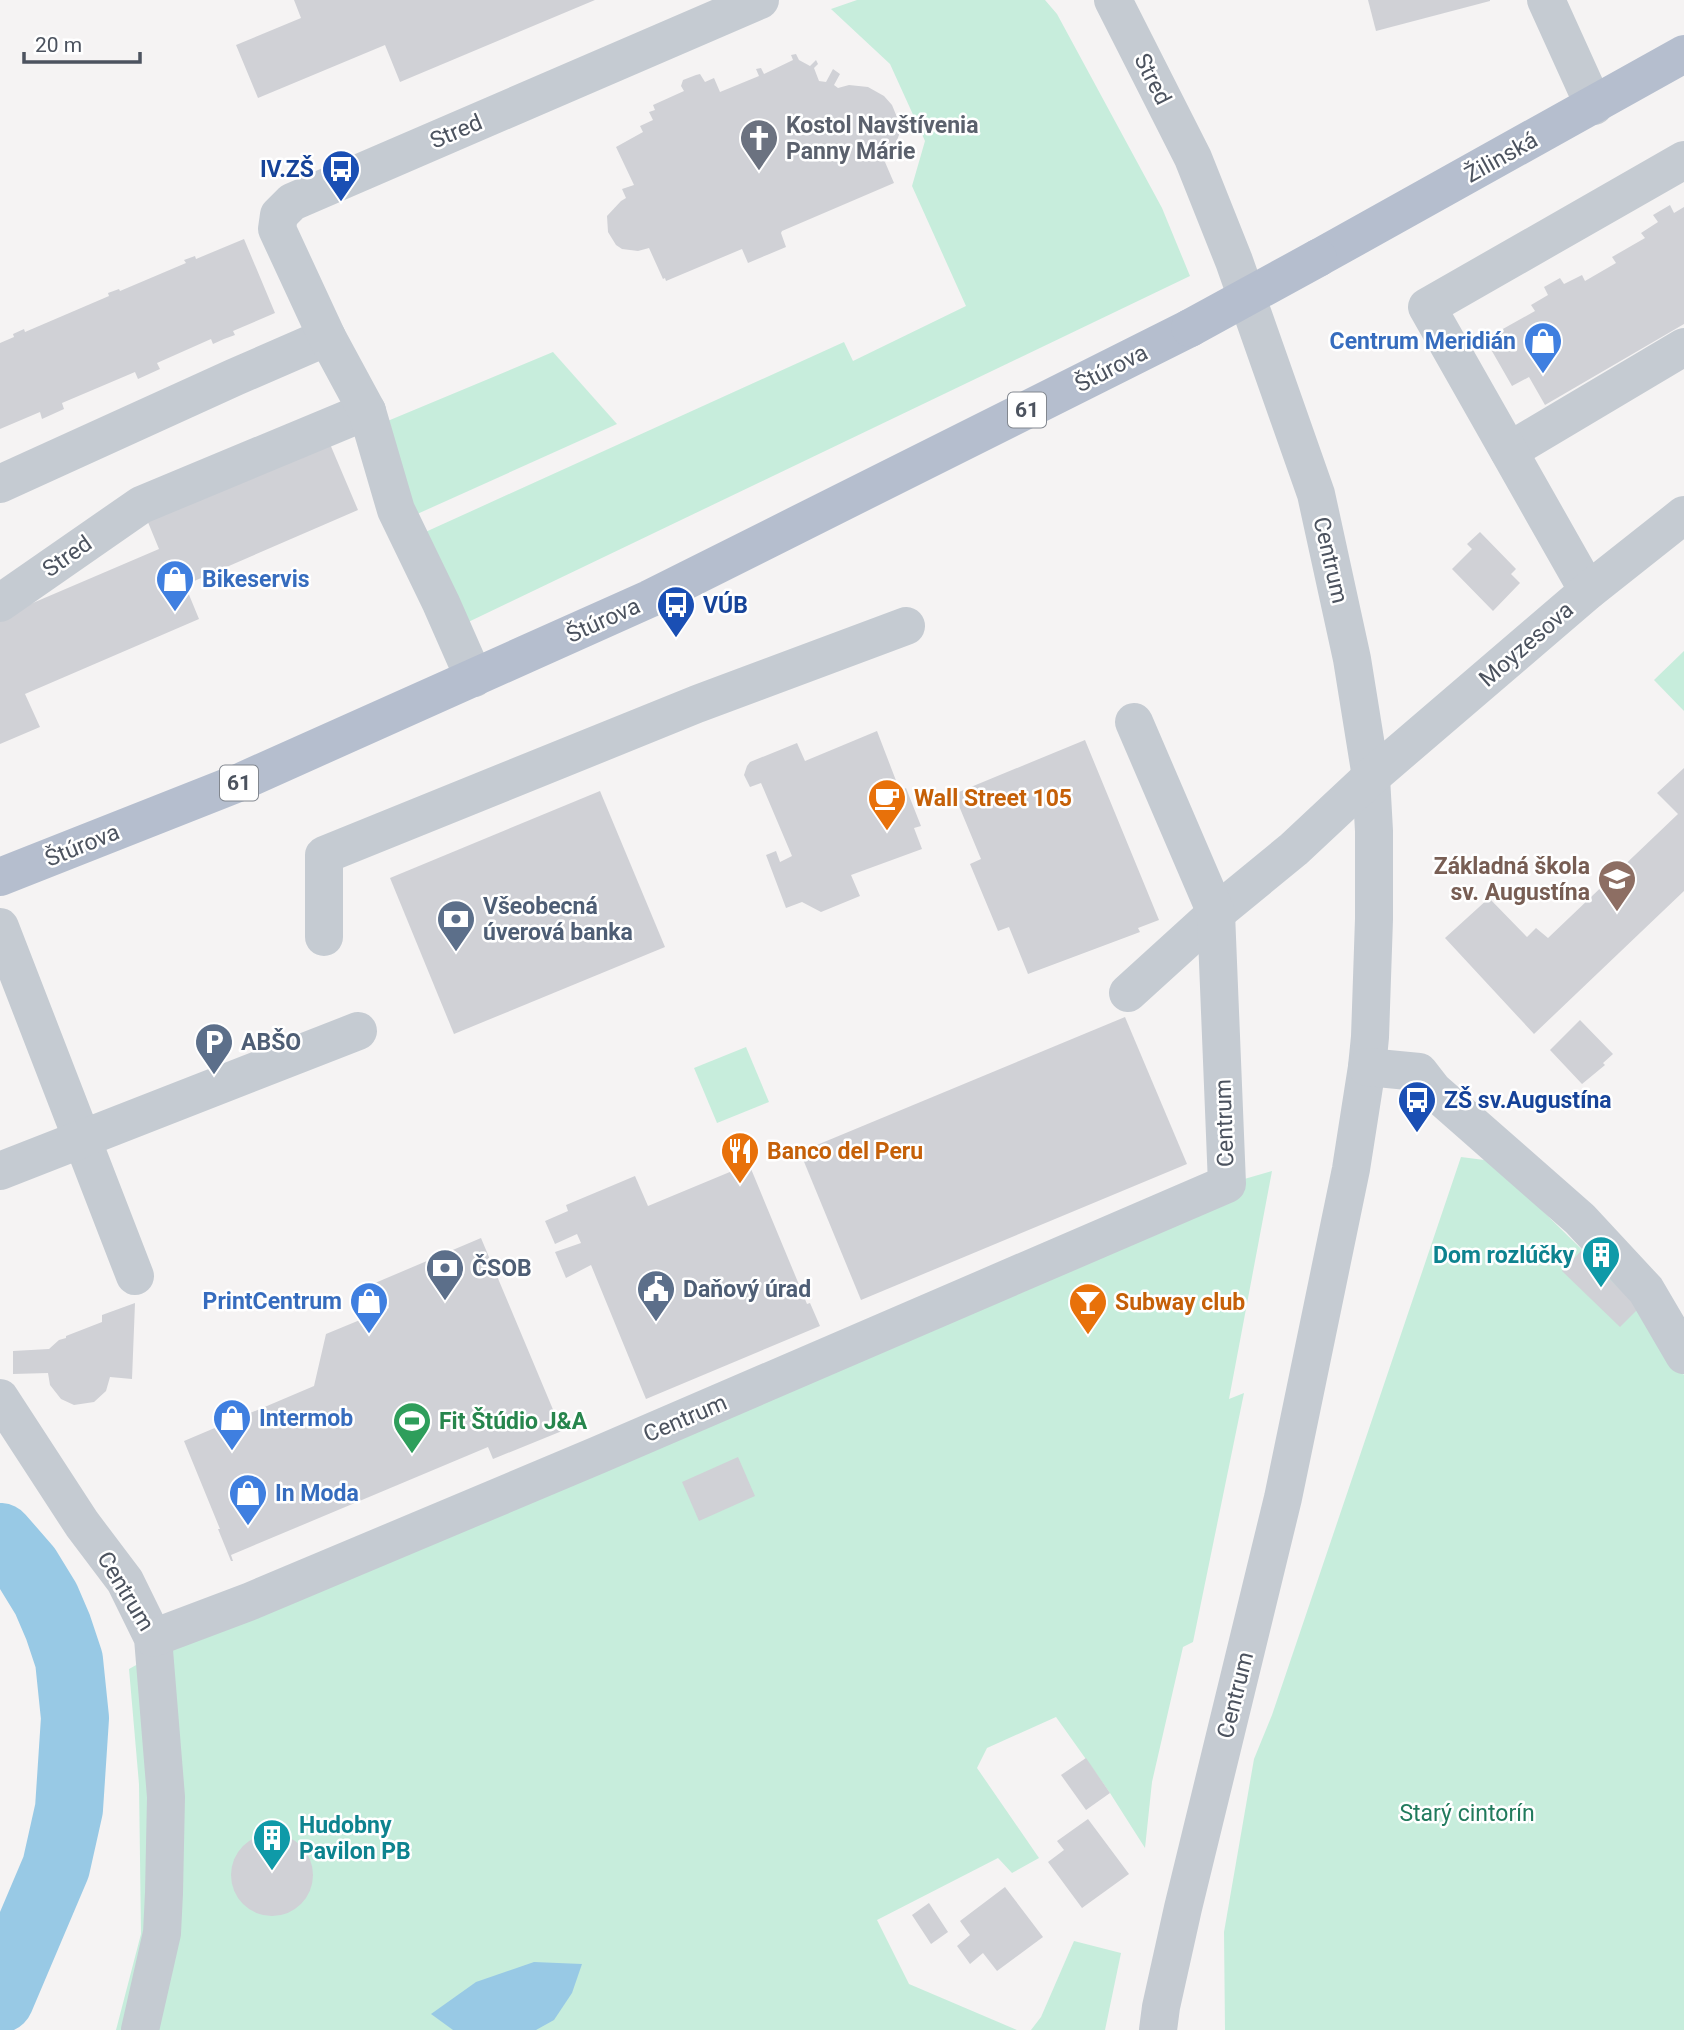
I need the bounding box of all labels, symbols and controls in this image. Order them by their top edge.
scale bar [24,21,140,65]
text: 20 m [35,33,82,57]
street label: Stred [1128,49,1177,109]
street label: Stred [426,108,486,154]
place label: Kostol Navštívenia Panny Márie [786,112,978,165]
church icon: Kostol Navštívenia Panny Márie [738,117,780,172]
street label: Žilinská [1460,126,1542,188]
bus stop icon: IV.ZŠ [320,148,362,203]
place label: IV.ZŠ [260,155,314,183]
shop icon: Centrum Meridián [1522,320,1564,375]
place label: Centrum Meridián [1330,328,1516,355]
street label: Štúrova [1070,338,1152,398]
road number: 61 [1008,392,1046,428]
street label: Centrum [1307,514,1354,606]
street label: Stred [37,530,97,583]
shop icon: Bikeservis [154,558,196,613]
place label: Bikeservis [202,566,310,593]
bus stop icon: VÚB [655,584,697,639]
street label: Štúrova [562,591,644,649]
place label: VÚB [703,591,748,619]
street label: Moyzesova [1474,596,1579,692]
road number: 61 [220,766,258,800]
cafe icon: Wall Street 105 [866,777,908,832]
place label: Wall Street 105 [914,785,1072,812]
street label: Štúrova [41,817,123,873]
place label: Základná škola sv. Augustína [1434,853,1590,906]
school or university icon: Základná škola sv. Augustína [1596,858,1638,913]
place label: Všeobecná úverová banka [483,893,633,946]
bank icon: Všeobecná úverová banka [435,898,477,953]
parking icon: ABŠO [193,1021,235,1076]
place label: ABŠO [241,1028,301,1056]
street label: Centrum [1209,1079,1240,1167]
bus stop icon: ZŠ sv.Augustína [1396,1079,1438,1134]
place label: ZŠ sv.Augustína [1444,1086,1612,1114]
restaurant icon: Banco del Peru [719,1130,761,1185]
place label: Banco del Peru [767,1138,923,1165]
building icon: Dom rozlúčky [1580,1234,1622,1289]
place label: Dom rozlúčky [1433,1242,1574,1269]
bank icon: ČSOB [424,1247,466,1302]
place label: ČSOB [472,1254,532,1282]
public building icon: Daňový úrad [635,1268,677,1323]
place label: Daňový úrad [683,1276,811,1303]
shop icon: PrintCentrum [348,1280,390,1335]
bar icon: Subway club [1067,1281,1109,1336]
place label: PrintCentrum [203,1288,342,1315]
place label: Subway club [1115,1289,1245,1316]
street label: Centrum [639,1389,731,1448]
shop icon: Intermob [211,1397,253,1452]
sports icon: Fit Štúdio J&A [391,1400,433,1455]
place label: Intermob [259,1405,353,1432]
place label: Fit Štúdio J&A [439,1407,588,1435]
shop icon: In Moda [227,1472,269,1527]
place label: In Moda [275,1480,359,1507]
street label: Centrum [91,1547,160,1636]
street label: Centrum [1212,1649,1259,1741]
park label: Starý cintorín [1399,1800,1535,1827]
place label: Hudobny Pavilon PB [299,1812,411,1865]
building icon: Hudobny Pavilon PB [251,1817,293,1872]

